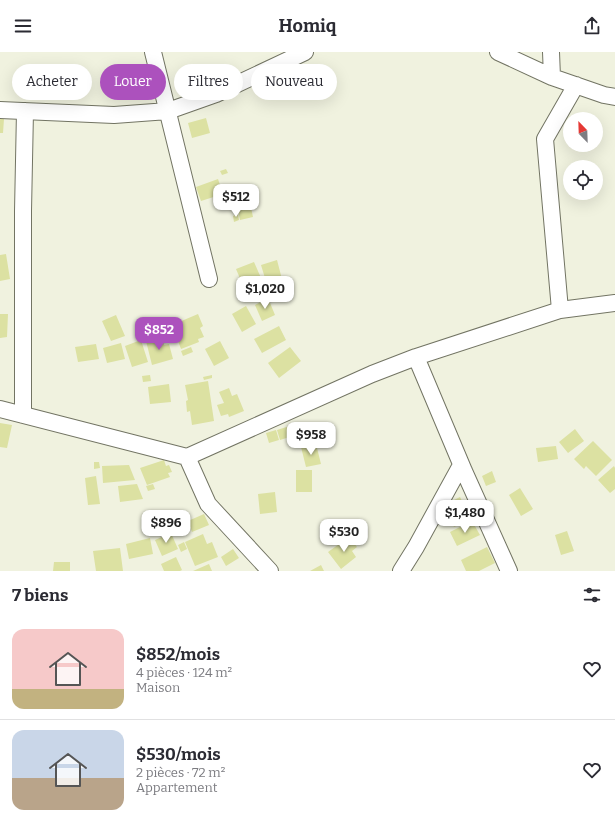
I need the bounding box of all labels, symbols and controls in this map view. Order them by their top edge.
icon: menu [12,15,34,37]
text: Homiq [279,15,336,37]
icon: share [581,15,603,37]
chip: Acheter [12,64,92,100]
chip: Louer [100,64,166,100]
chip: Filtres [174,64,243,100]
chip: Nouveau [251,64,337,100]
north arrow [563,112,603,152]
map controls [563,112,603,200]
button: locate [563,160,603,200]
pin: $512 [212,184,260,218]
text: $512 [222,189,250,204]
pin: $1,020 [232,276,298,310]
text: $1,020 [245,281,285,296]
pin: $852 [135,317,183,351]
text: $852 [144,322,174,337]
pin: $958 [287,422,335,456]
text: $958 [296,427,326,442]
pin: $1,480 [432,500,498,534]
text: $1,480 [445,505,485,520]
pin: $896 [142,510,190,544]
text: $896 [150,515,182,530]
pin: $530 [320,519,368,553]
text: $530 [329,524,359,539]
icon: filters [581,584,603,606]
text: 7 biens [12,585,68,606]
text: $852/mois [136,644,220,665]
icon: home [44,645,92,693]
icon: heart [581,658,603,680]
text: 4 pièces · 124 m² [136,665,232,680]
text: Maison [136,680,180,695]
text: $530/mois [136,744,221,765]
icon: home [44,746,92,794]
icon: heart [581,759,603,781]
text: 2 pièces · 72 m² [136,765,225,780]
text: Appartement [136,780,217,795]

